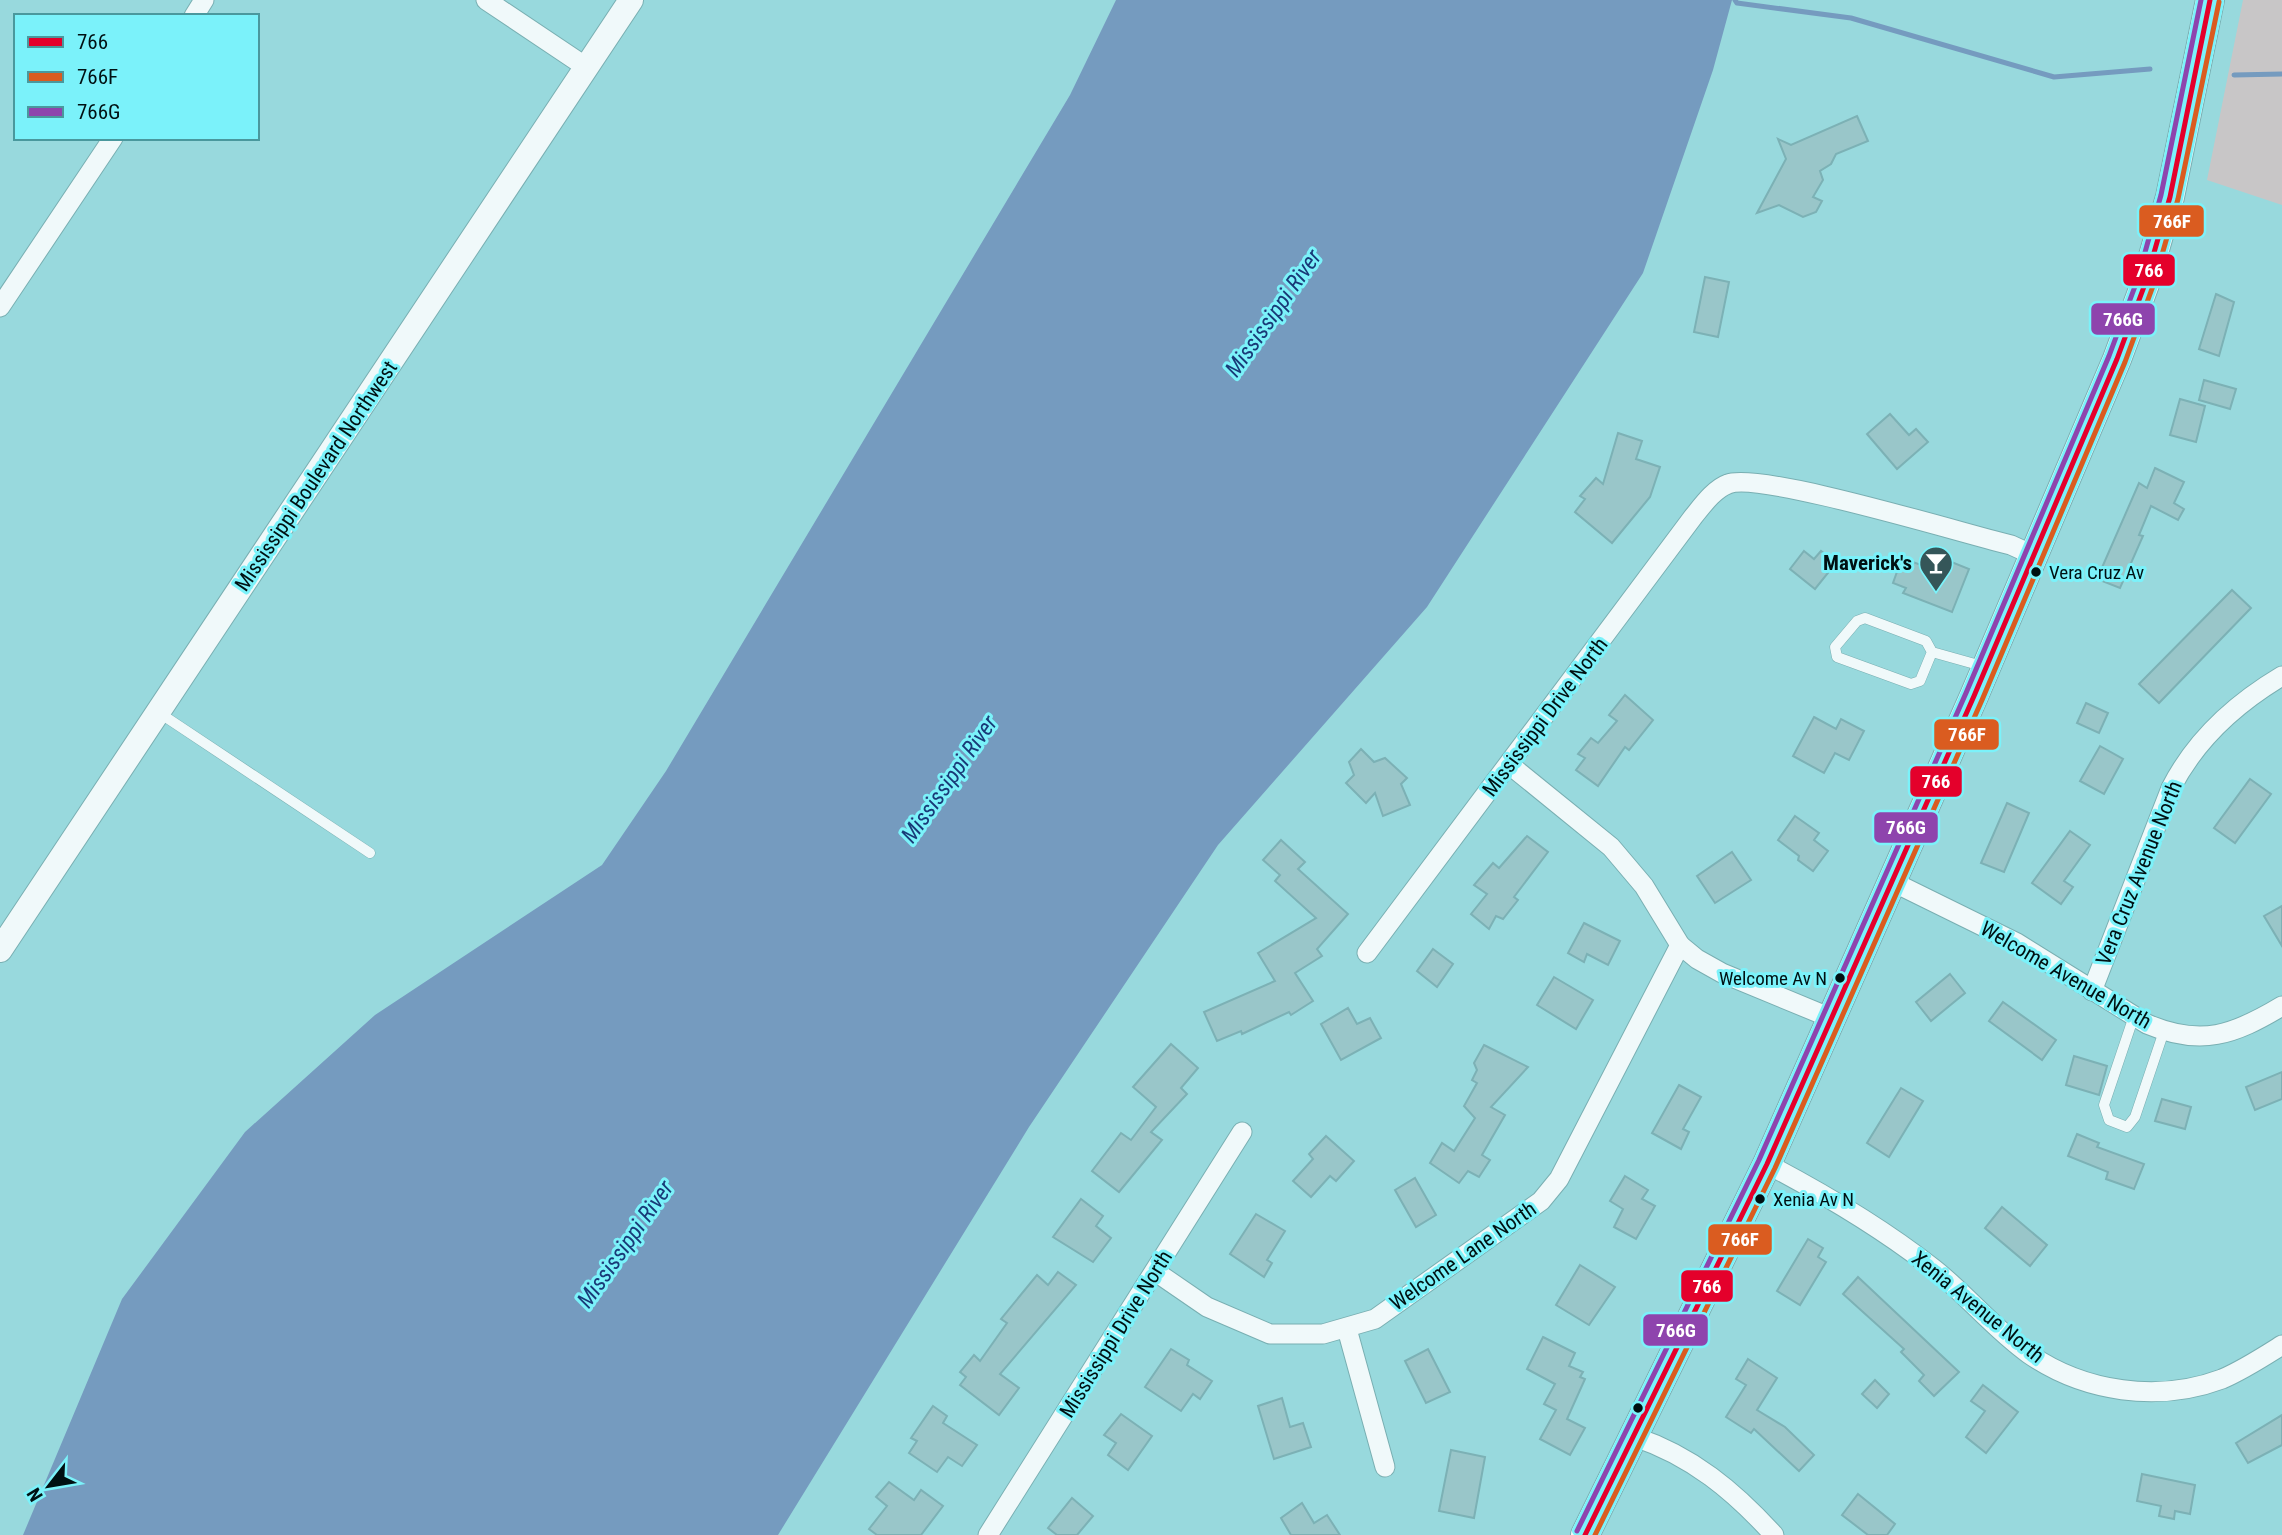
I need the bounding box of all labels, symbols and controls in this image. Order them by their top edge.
legend [14,14,259,140]
text: 766 [77,30,108,54]
text: 766F [77,65,118,89]
text: 766G [77,100,121,124]
line badge: 766F [2138,204,2205,238]
text: 766F [2153,210,2191,233]
water label: Mississippi River [1220,244,1328,382]
line badge: 766 [2122,253,2176,287]
text: 766 [2135,259,2163,282]
line badge: 766G [2090,302,2156,336]
text: 766G [2103,308,2143,331]
street label: Mississippi Boulevard Northwest [230,356,402,596]
bar icon: Maverick's [1917,544,1955,593]
place label: Maverick's [1823,551,1912,575]
place label: Vera Cruz Av [2049,561,2144,584]
marker: Vera Cruz Av [2029,565,2043,579]
street label: Mississippi Drive North [1477,633,1613,801]
water label: Mississippi River [896,710,1004,848]
line badge: 766F [1933,718,2000,751]
text: 766F [1948,723,1986,746]
line badge: 766 [1909,765,1963,798]
text: 766 [1922,770,1950,793]
street label: Vera Cruz Avenue North [2091,777,2187,969]
line badge: 766G [1873,811,1939,844]
text: 766G [1886,816,1926,839]
street label: Welcome Avenue North [1976,916,2156,1034]
place label: Welcome Av N [1719,967,1827,990]
marker: Welcome Av N [1833,971,1847,985]
water label: Mississippi River [572,1175,680,1313]
place label: Xenia Av N [1773,1188,1854,1211]
marker: Xenia Av N [1753,1192,1767,1206]
street label: Welcome Lane North [1385,1197,1541,1315]
line badge: 766F [1707,1223,1773,1256]
text: 766F [1721,1228,1759,1251]
street label: Mississippi Drive North [1055,1246,1177,1422]
street label: Xenia Avenue North [1907,1246,2049,1368]
line badge: 766 [1680,1269,1734,1303]
text: 766 [1693,1275,1721,1298]
line badge: 766G [1642,1313,1709,1347]
text: 766G [1656,1319,1696,1342]
unlabelled marker [1631,1401,1645,1415]
north arrow [14,1451,84,1521]
text: N [22,1484,48,1505]

